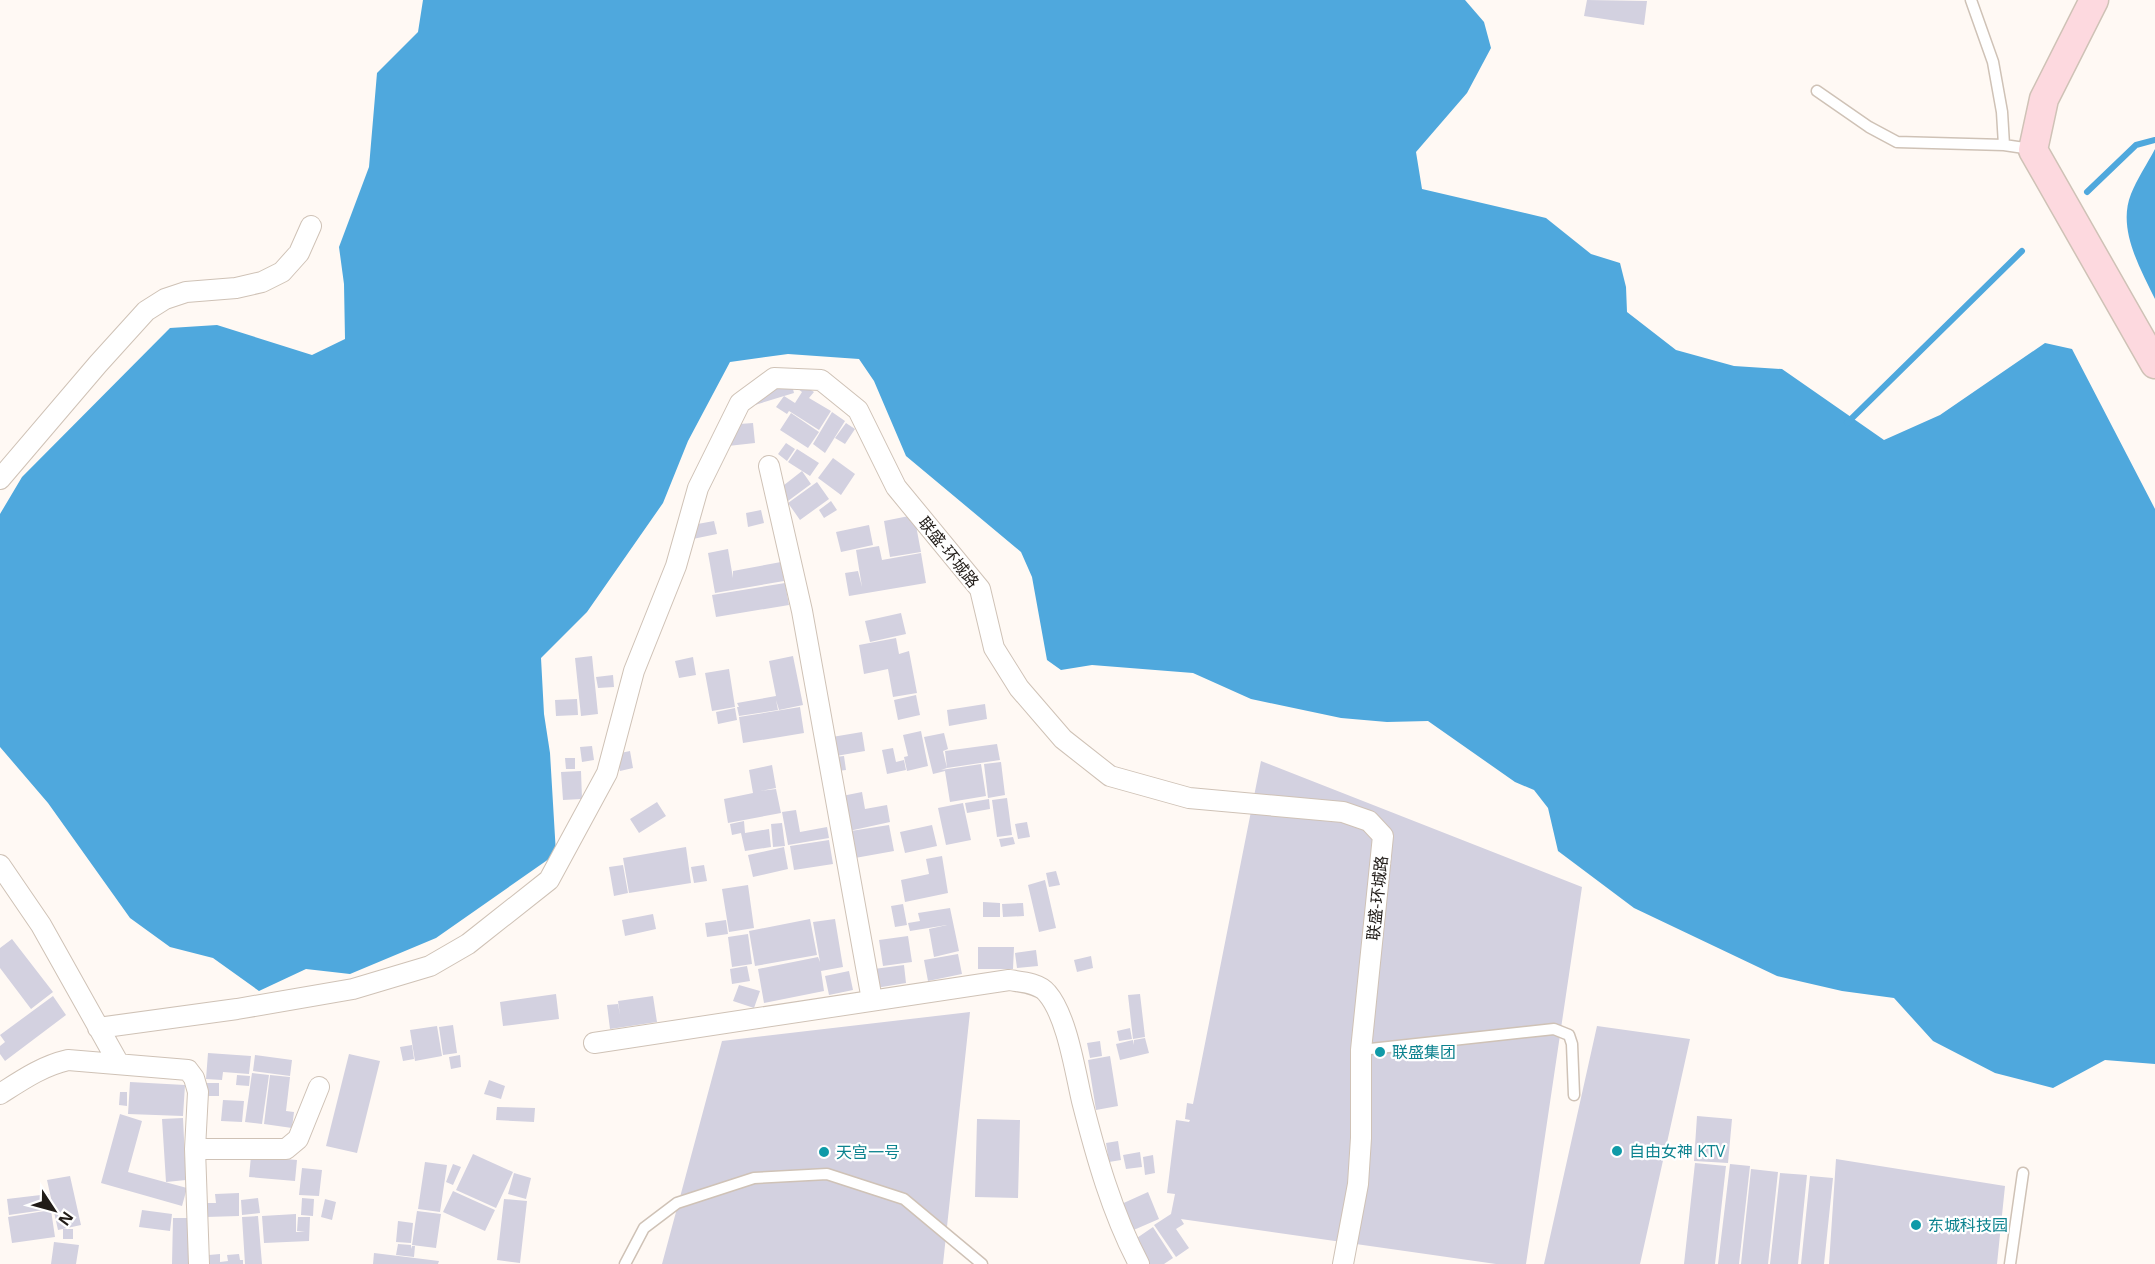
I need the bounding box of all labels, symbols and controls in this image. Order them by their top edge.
street label: 联盛-环城路 [914,512,984,592]
street label: 联盛-环城路 [1362,855,1392,941]
place label: 联盛集团 [1392,1041,1456,1063]
marker: 联盛集团 [1373,1045,1387,1059]
place label: 自由女神 KTV [1629,1140,1726,1162]
place label: 天宫一号 [836,1141,900,1163]
marker: 自由女神 KTV [1610,1144,1624,1158]
marker: 天宫一号 [817,1145,831,1159]
north arrow [24,1180,84,1240]
text: N [53,1207,79,1231]
place label: 东城科技园 [1928,1214,2008,1236]
marker: 东城科技园 [1909,1218,1923,1232]

